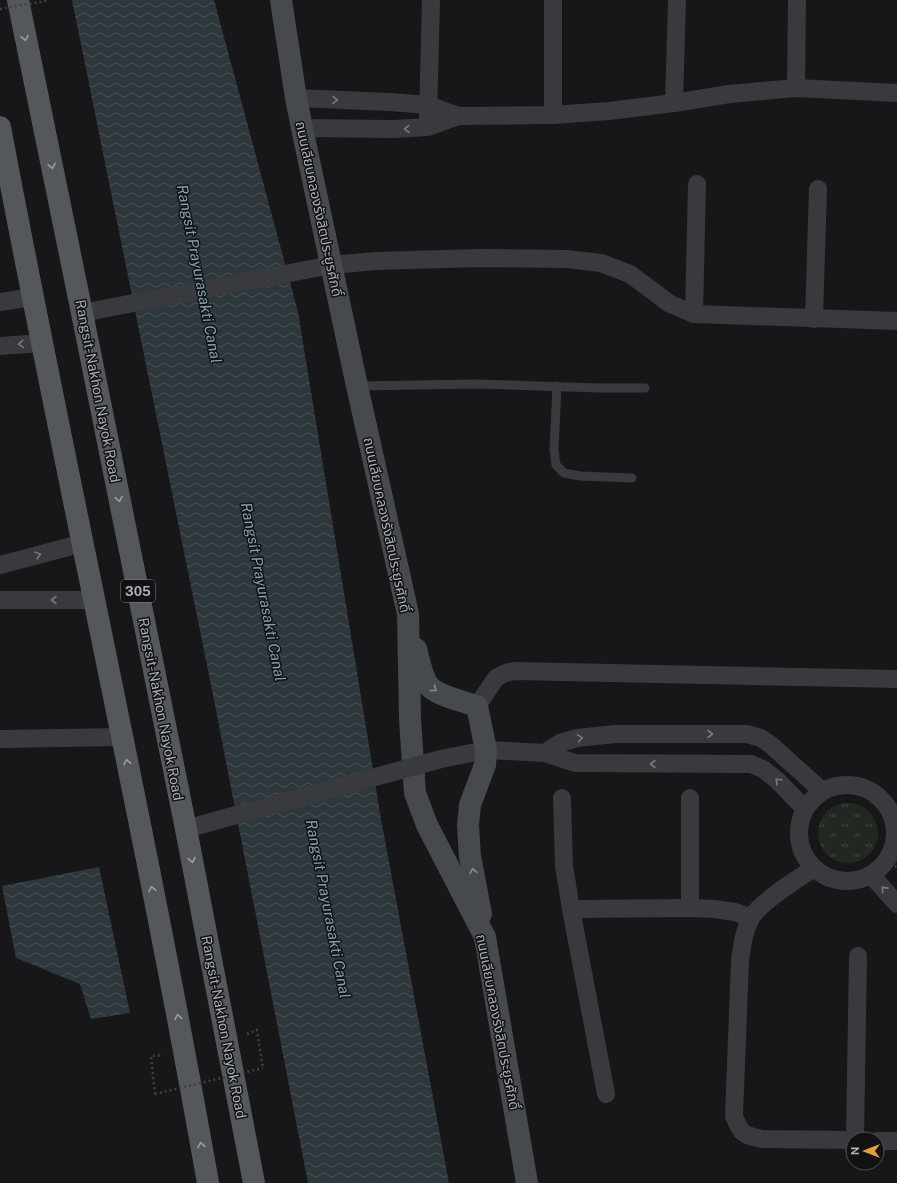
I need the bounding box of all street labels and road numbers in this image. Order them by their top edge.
street label: ถนนเลียบคลองรังสิตประยูรศักดิ์ [292,120,346,298]
street label: Rangsit-Nakhon Nayok Road [72,298,124,484]
street label: ถนนเลียบคลองรังสิตประยูรศักดิ์ [360,436,414,614]
road number: 305 [121,580,155,602]
street label: Rangsit-Nakhon Nayok Road [135,616,187,802]
street label: ถนนเลียบคลองรังสิตประยูรศักดิ์ [472,933,523,1111]
street label: Rangsit-Nakhon Nayok Road [198,934,250,1120]

